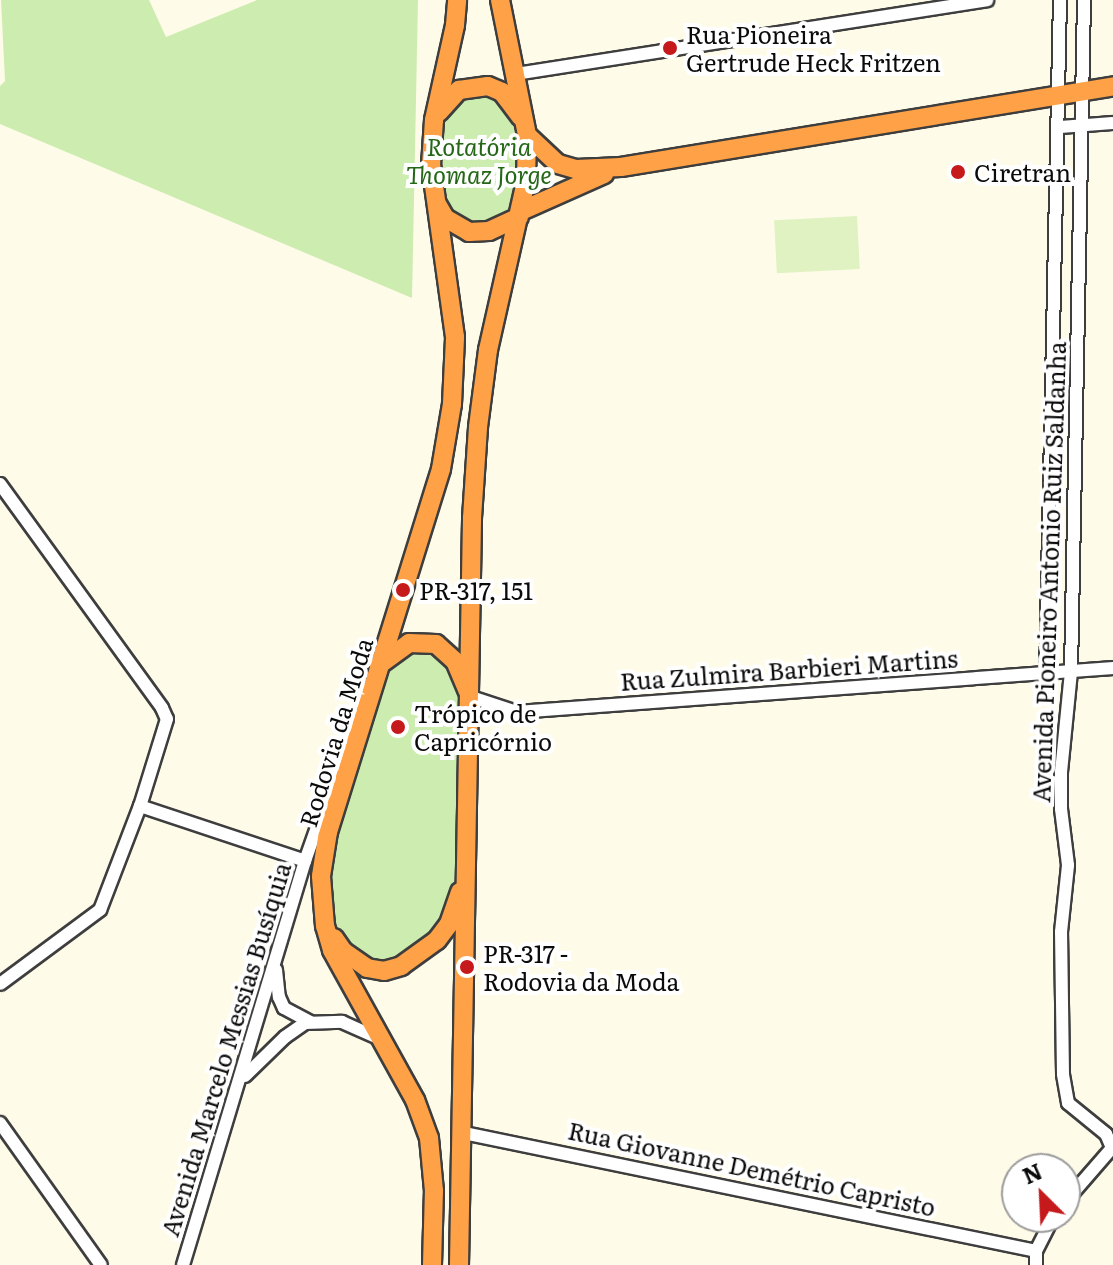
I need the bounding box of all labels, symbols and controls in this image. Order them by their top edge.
place label: Rua Pioneira Gertrude Heck Fritzen [686,20,941,76]
marker: Rua Pioneira Gertrude Heck Fritzen [661,39,679,57]
park label: Rotatória Thomaz Jorge [406,132,552,188]
place label: Ciretran [974,158,1071,186]
marker: Ciretran [949,163,967,181]
street label: Avenida Pioneiro Antonio Ruiz Saldanha [1026,341,1070,803]
place label: PR-317, 151 [419,576,533,604]
marker: PR-317, 151 [394,581,412,599]
street label: Rodovia da Moda [292,634,378,830]
street label: Rua Zulmira Barbieri Martins [619,643,959,695]
place label: Trópico de Capricórnio [414,699,552,755]
marker: Trópico de Capricórnio [389,718,407,736]
street label: Avenida Marcelo Messias Busíquia [154,859,296,1239]
place label: PR-317 - Rodovia da Moda [483,939,680,995]
marker: PR-317 - Rodovia da Moda [458,958,476,976]
street label: Rua Giovanne Demétrio Capristo [566,1115,938,1221]
north arrow [1001,1153,1081,1233]
text: N [1017,1154,1047,1191]

